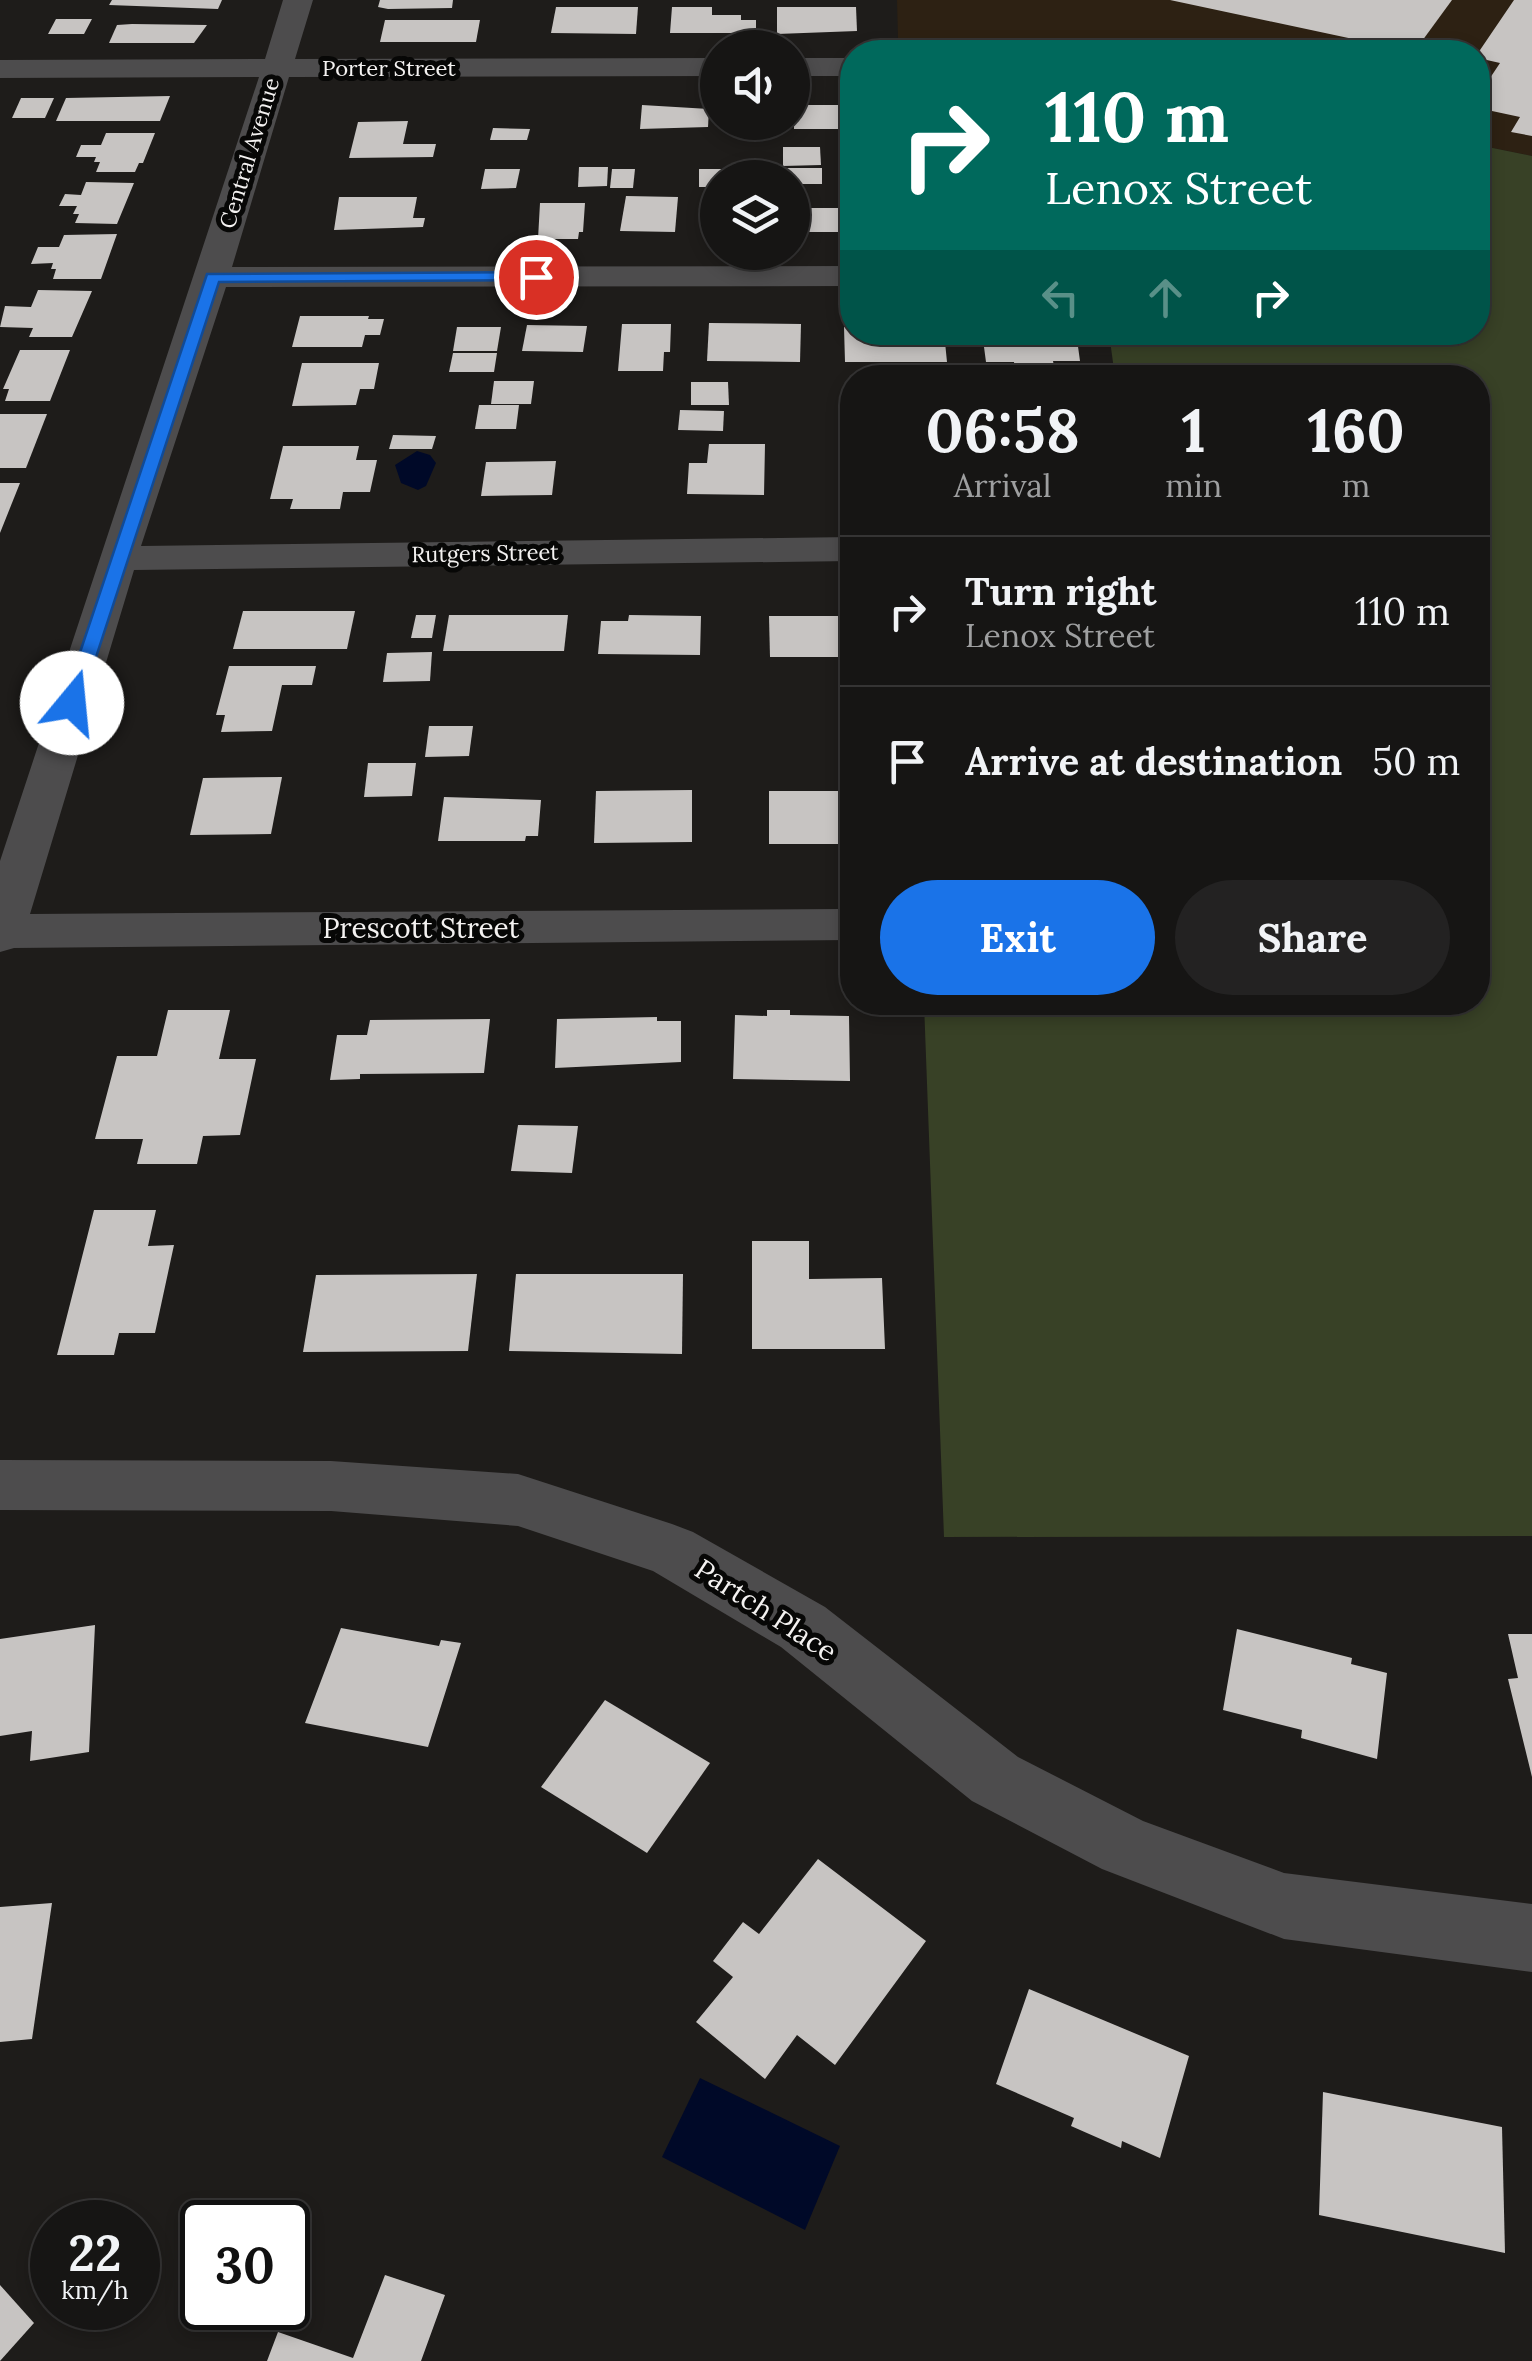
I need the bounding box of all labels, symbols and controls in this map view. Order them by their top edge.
map controls [700,30,810,270]
button: sound [700,30,810,140]
street label: Porter Street [322,54,456,82]
text: 110 m [1045,72,1229,161]
street label: Central Avenue [213,74,285,232]
icon: right [880,80,1010,210]
text: Lenox Street [1045,159,1312,216]
button: layers [700,160,810,270]
pin [494,235,579,320]
icon: arrive [509,250,564,305]
icon: left [1033,270,1088,325]
icon: ahead [1138,270,1193,325]
icon: right [1243,270,1298,325]
text: 06:58 [925,392,1080,468]
text: 1 [1181,392,1206,468]
text: 160 [1308,392,1405,468]
text: Arrival [954,465,1051,506]
text: min [1165,465,1222,506]
text: m [1342,465,1370,506]
street label: Rutgers Street [411,538,559,568]
text: Turn right [965,567,1156,615]
icon: right [880,584,935,639]
text: 110 m [1355,587,1450,635]
text: Lenox Street [965,615,1155,656]
position arrow [20,651,124,755]
icon: arrive [880,734,935,789]
text: Arrive at destination [965,737,1342,785]
text: 50 m [1372,737,1461,785]
button: Exit [880,880,1155,995]
button: Share [1175,880,1450,995]
street label: Prescott Street [323,910,520,946]
street label: Partch Place [688,1551,844,1669]
speed limit sign: 30 [180,2200,310,2330]
text: 22 [68,2221,122,2285]
text: km/h [61,2274,129,2306]

